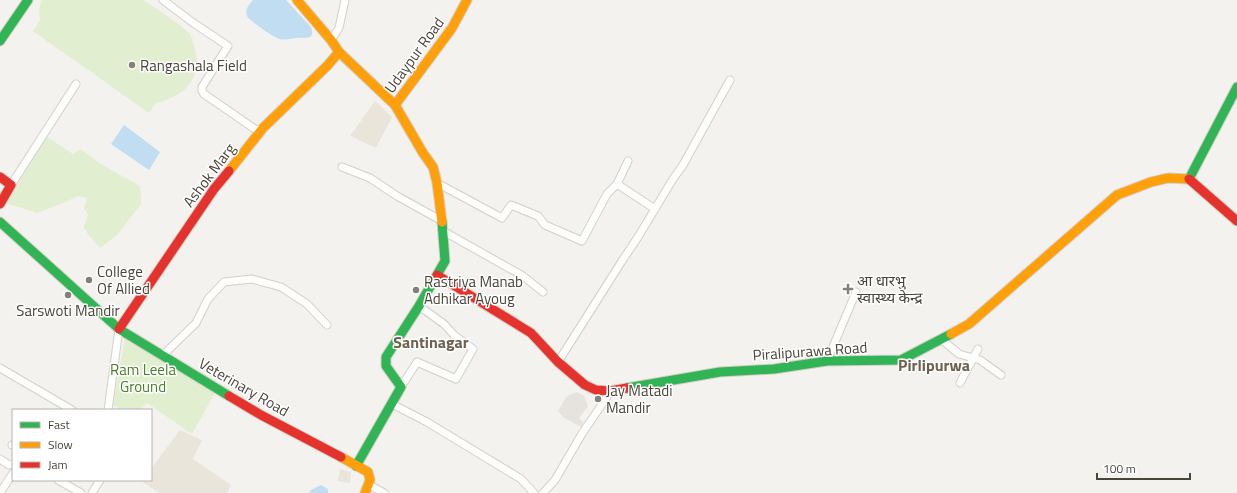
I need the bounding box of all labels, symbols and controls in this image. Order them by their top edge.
street label: Udaypur Road [379,12,449,98]
place label: Rangashala Field [140,54,247,77]
marker: Rangashala Field [127,60,137,70]
street label: Ashok Marg [177,138,241,212]
place label: College Of Allied [97,260,150,300]
place label: आ धारभु स्वास्थ्य केन्द्र [857,269,924,309]
place label: Rastriya Manab Adhikar Ayoug [424,270,523,310]
marker: College Of Allied [84,275,94,285]
marker: आ धारभु स्वास्थ्य केन्द्र [842,283,854,295]
marker: Rastriya Manab Adhikar Ayoug [411,285,421,295]
marker: Sarswoti Mandir [63,290,73,300]
place label: Sarswoti Mandir [16,299,120,322]
district label: Santinagar [393,330,469,354]
street label: Piralipurawa Road [752,336,868,366]
street label: Veterinary Road [195,352,293,422]
district label: Pirlipurwa [898,353,970,377]
park label: Ram Leela Ground [110,358,176,398]
place label: Jay Matadi Mandir [606,379,672,419]
marker: Jay Matadi Mandir [593,394,603,404]
legend [12,409,152,481]
text: Fast [48,415,71,434]
text: Slow [48,435,73,454]
text: Jam [48,455,68,474]
scale bar [1097,455,1190,481]
text: 100 m [1103,459,1136,478]

